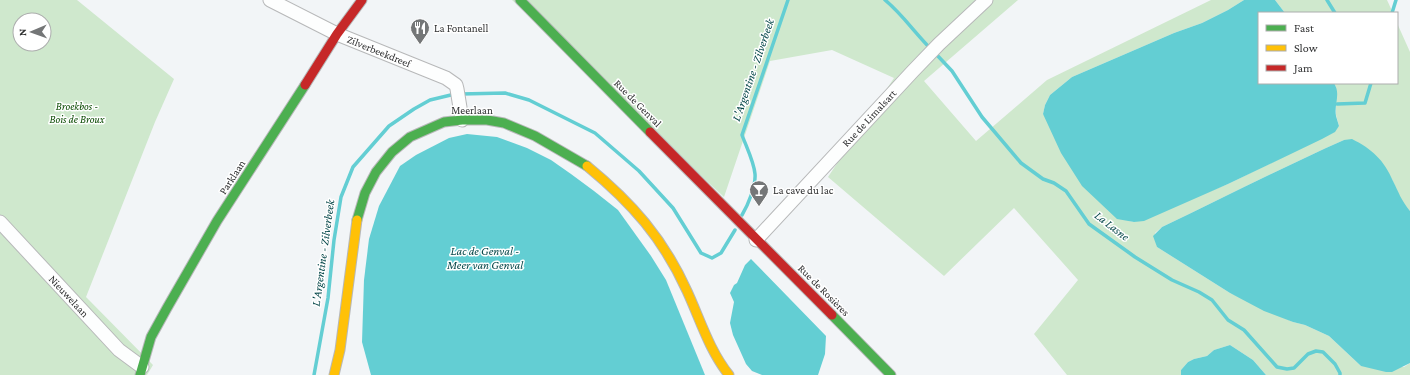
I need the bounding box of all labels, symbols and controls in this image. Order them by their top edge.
north arrow [12,12,52,52]
legend [1258,12,1398,84]
water label: L'Argentine - Zilverbeek [729,16,777,123]
restaurant icon: La Fontanell [409,17,431,45]
text: Fast [1294,21,1315,35]
place label: La Fontanell [434,22,488,34]
text: N [16,28,28,36]
street label: Zilverbeekdreef [345,33,413,70]
text: Slow [1294,41,1318,55]
text: Jam [1293,61,1313,75]
street label: Rue de Genval [612,77,664,129]
street label: Rue de Limalsart [840,87,899,149]
park label: Broekbos - Bois de Broux [49,100,105,125]
street label: Meerlaan [451,104,493,116]
street label: Parklaan [216,158,248,196]
bar icon: La cave du lac [748,179,770,207]
place label: La cave du lac [773,184,834,196]
water label: L'Argentine - Zilverbeek [309,198,338,307]
water label: La Lasne [1092,208,1132,244]
water label: Lac de Genval - Meer van Genval [446,244,524,272]
street label: Rue de Rosières [796,262,852,318]
street label: Nieuwelaan [47,273,91,319]

